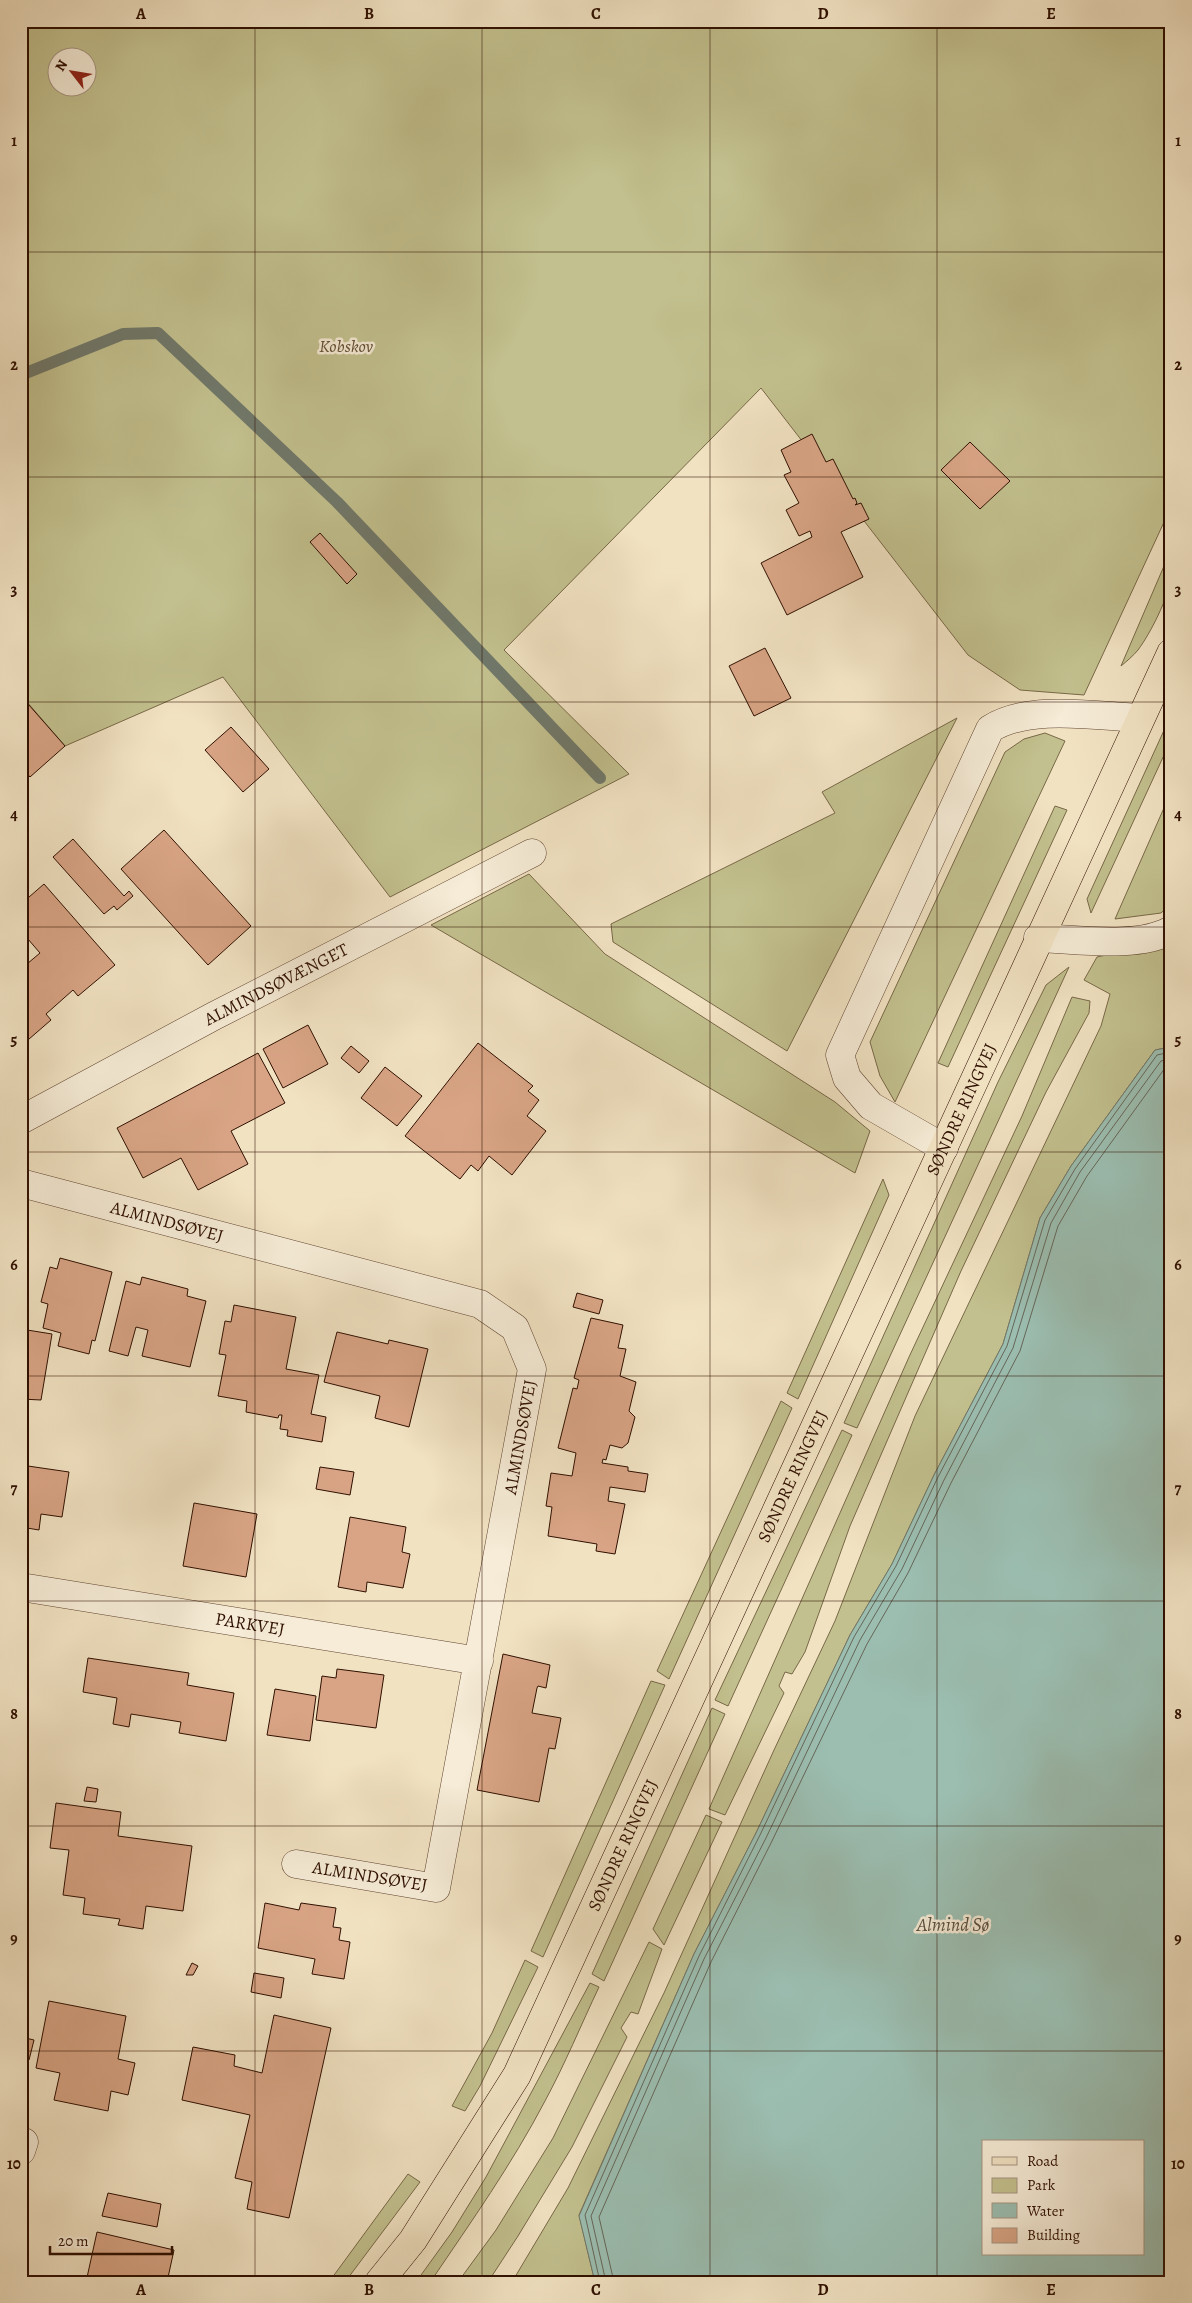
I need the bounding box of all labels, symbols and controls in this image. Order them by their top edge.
text: A [135,3,147,25]
text: B [364,3,374,25]
text: C [591,3,601,25]
text: D [817,3,829,25]
text: E [1046,3,1056,25]
north arrow [48,48,98,98]
text: N [51,56,72,75]
text: 1 [11,130,17,152]
text: 1 [1175,130,1181,152]
park label: Kobskov [319,334,373,358]
text: 2 [10,354,18,376]
text: 2 [1174,354,1182,376]
text: 3 [11,579,18,601]
text: 3 [1175,579,1182,601]
text: 4 [10,804,18,826]
text: 4 [1174,804,1182,826]
street label: ALMINDSØVÆNGET [199,937,352,1032]
text: 5 [11,1029,18,1051]
text: 5 [1175,1029,1182,1051]
street label: SØNDRE RINGVEJ [920,1039,1002,1179]
street label: ALMINDSØVEJ [107,1195,226,1248]
text: 6 [10,1254,18,1276]
text: 6 [1174,1254,1182,1276]
street label: ALMINDSØVEJ [498,1378,542,1497]
street label: SØNDRE RINGVEJ [752,1406,833,1546]
text: 7 [11,1478,18,1500]
text: 7 [1175,1478,1182,1500]
street label: PARKVEJ [214,1607,286,1641]
text: 8 [10,1703,18,1725]
text: 8 [1174,1703,1182,1725]
street label: SØNDRE RINGVEJ [582,1775,663,1915]
street label: ALMINDSØVEJ [310,1855,429,1897]
water label: Almind Sø [916,1912,989,1938]
text: 9 [10,1928,18,1950]
text: 9 [1174,1928,1182,1950]
legend [982,2140,1144,2256]
text: Road [1027,2151,1059,2171]
text: 10 [7,2153,21,2175]
text: 10 [1171,2153,1185,2175]
text: Park [1027,2175,1056,2195]
text: Water [1026,2201,1064,2221]
scale bar [50,2223,172,2255]
text: Building [1027,2225,1080,2245]
text: 20 m [58,2231,89,2251]
text: A [135,2279,147,2301]
text: B [364,2279,374,2301]
text: C [591,2279,601,2301]
text: D [817,2279,829,2301]
text: E [1046,2279,1056,2301]

